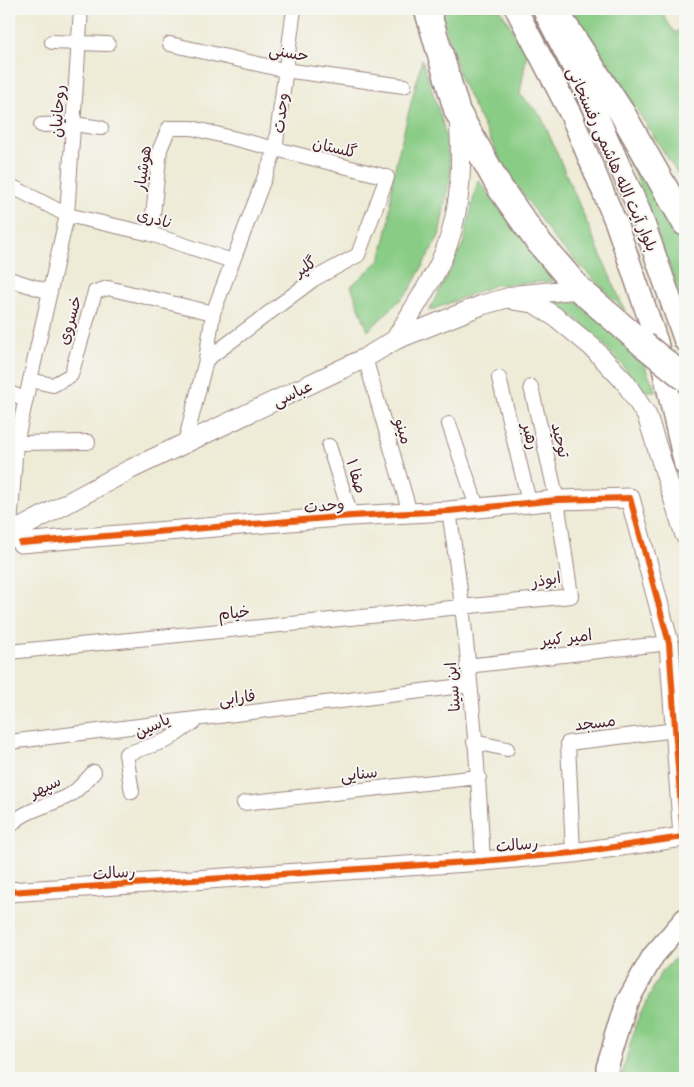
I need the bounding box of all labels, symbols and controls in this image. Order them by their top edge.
street label: حسنی [267,35,311,70]
street label: بلوار آیت الله هاشمی رفسنجانی [559,62,666,256]
street label: روحانیان [41,83,74,139]
street label: وحدت [264,91,297,135]
street label: گلستان [310,128,360,167]
street label: هوشیار [125,143,160,194]
street label: نادری [133,200,176,237]
street label: گلپر [286,248,323,286]
street label: خسروی [49,292,90,348]
street label: عباسی [267,372,317,415]
street label: مینو [386,414,421,448]
street label: رهبر [513,417,548,453]
street label: توحید [542,420,579,461]
street label: صفا ۱ [338,455,375,497]
street label: وحدت [303,489,346,522]
street label: ابوذر [527,563,563,596]
street label: خیام [217,596,251,629]
street label: امیر کبیر [536,620,594,655]
street label: ابن سینا [436,661,469,713]
street label: فارابی [217,681,257,714]
street label: یاسین [129,705,175,746]
street label: مسجد [573,706,617,739]
street label: سنایی [339,757,379,790]
street label: سپهر [23,766,66,807]
street label: رسالت [494,828,540,861]
street label: رسالت [92,857,136,888]

